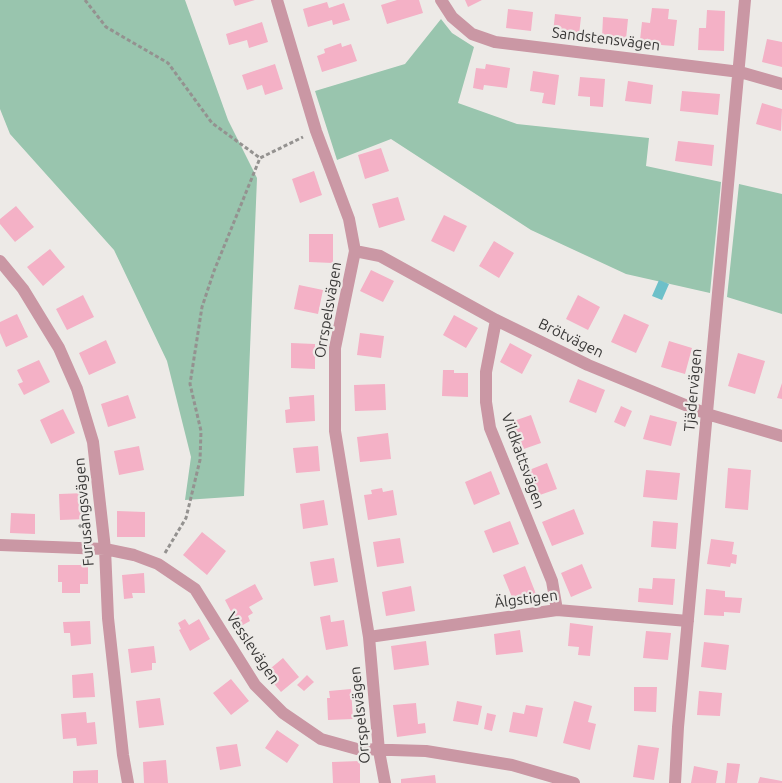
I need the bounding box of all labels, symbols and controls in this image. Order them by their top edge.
street label: Sandstensvägen [551,23,661,55]
street label: Orrspelsvägen [311,260,345,360]
street label: Brötvägen [535,314,607,362]
street label: Tjädervägen [680,348,706,432]
street label: Vildkattsvägen [497,411,549,511]
street label: Furusångsvägen [70,457,98,567]
street label: Älgstigen [493,586,559,612]
street label: Vesslevägen [222,609,284,687]
street label: Orrspelsvägen [346,666,374,764]

